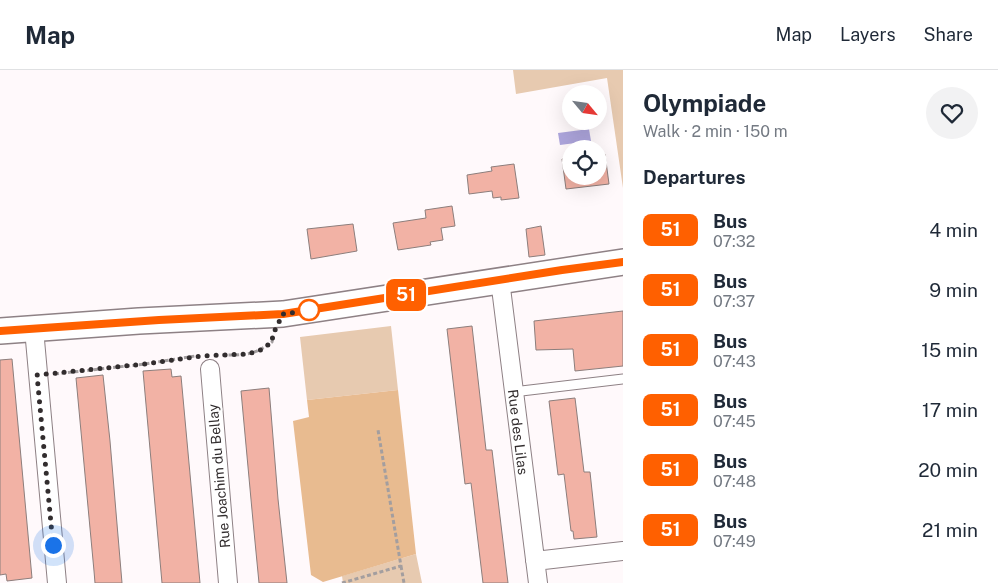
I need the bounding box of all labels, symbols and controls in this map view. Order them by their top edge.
text: Map [25,21,75,49]
text: Map [776,24,812,45]
text: Layers [840,24,896,45]
text: Share [924,24,973,45]
north arrow [562,85,608,130]
map controls [562,85,607,185]
button: heart [926,87,978,139]
text: Olympiade [643,89,766,117]
text: Walk · 2 min · 150 m [643,122,788,141]
button: locate [562,140,607,185]
text: Departures [643,166,746,188]
text: Bus [713,210,747,232]
text: 51 [661,219,680,240]
text: 4 min [929,219,978,241]
text: 07:32 [713,232,755,251]
text: Bus [713,270,747,292]
line badge: 51 [384,279,428,311]
text: 51 [661,279,680,300]
text: 9 min [929,279,978,301]
text: 51 [396,284,416,305]
text: 07:37 [713,292,755,311]
unlabelled marker [298,299,320,321]
text: Bus [713,330,747,352]
text: 51 [661,339,680,360]
text: 15 min [921,339,978,361]
text: 07:43 [713,352,756,371]
street label: Rue des Lilas [505,388,531,476]
text: Bus [713,390,747,412]
text: 51 [661,399,680,420]
text: 17 min [922,399,978,421]
street label: Rue Joachim du Bellay [205,403,233,549]
text: 07:45 [713,412,756,431]
text: Bus [713,450,747,472]
text: 51 [661,459,680,480]
text: 20 min [918,459,978,481]
text: 07:48 [713,472,756,491]
text: Bus [713,510,747,532]
text: 51 [661,519,680,540]
text: 21 min [922,519,978,541]
text: 07:49 [713,532,756,551]
your location [41,533,66,558]

